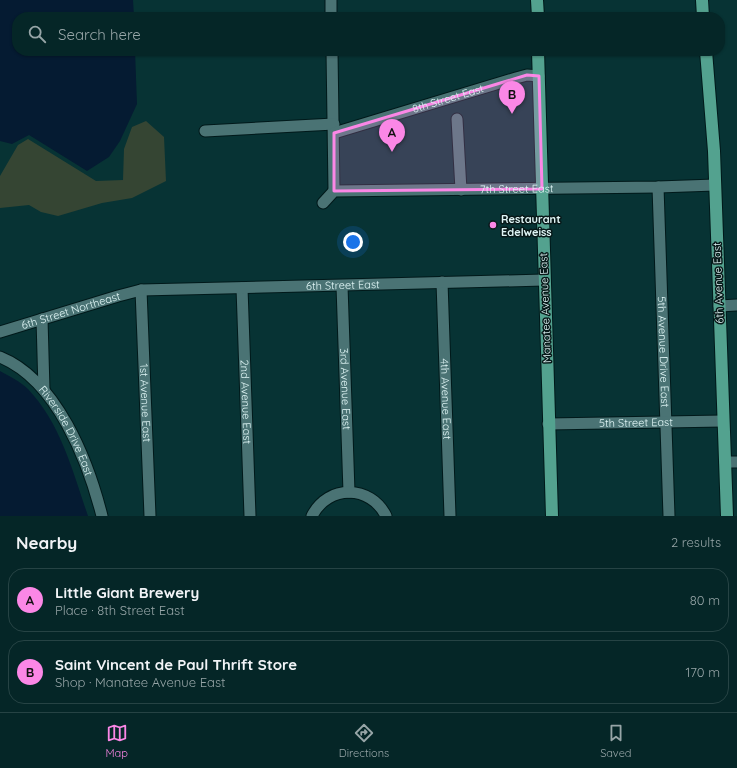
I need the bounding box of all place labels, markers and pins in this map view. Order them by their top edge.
pin: B [499,81,525,114]
pin: A [379,119,405,152]
place label: Restaurant Edelweiss [501,212,561,239]
marker: Restaurant Edelweiss [488,220,498,230]

